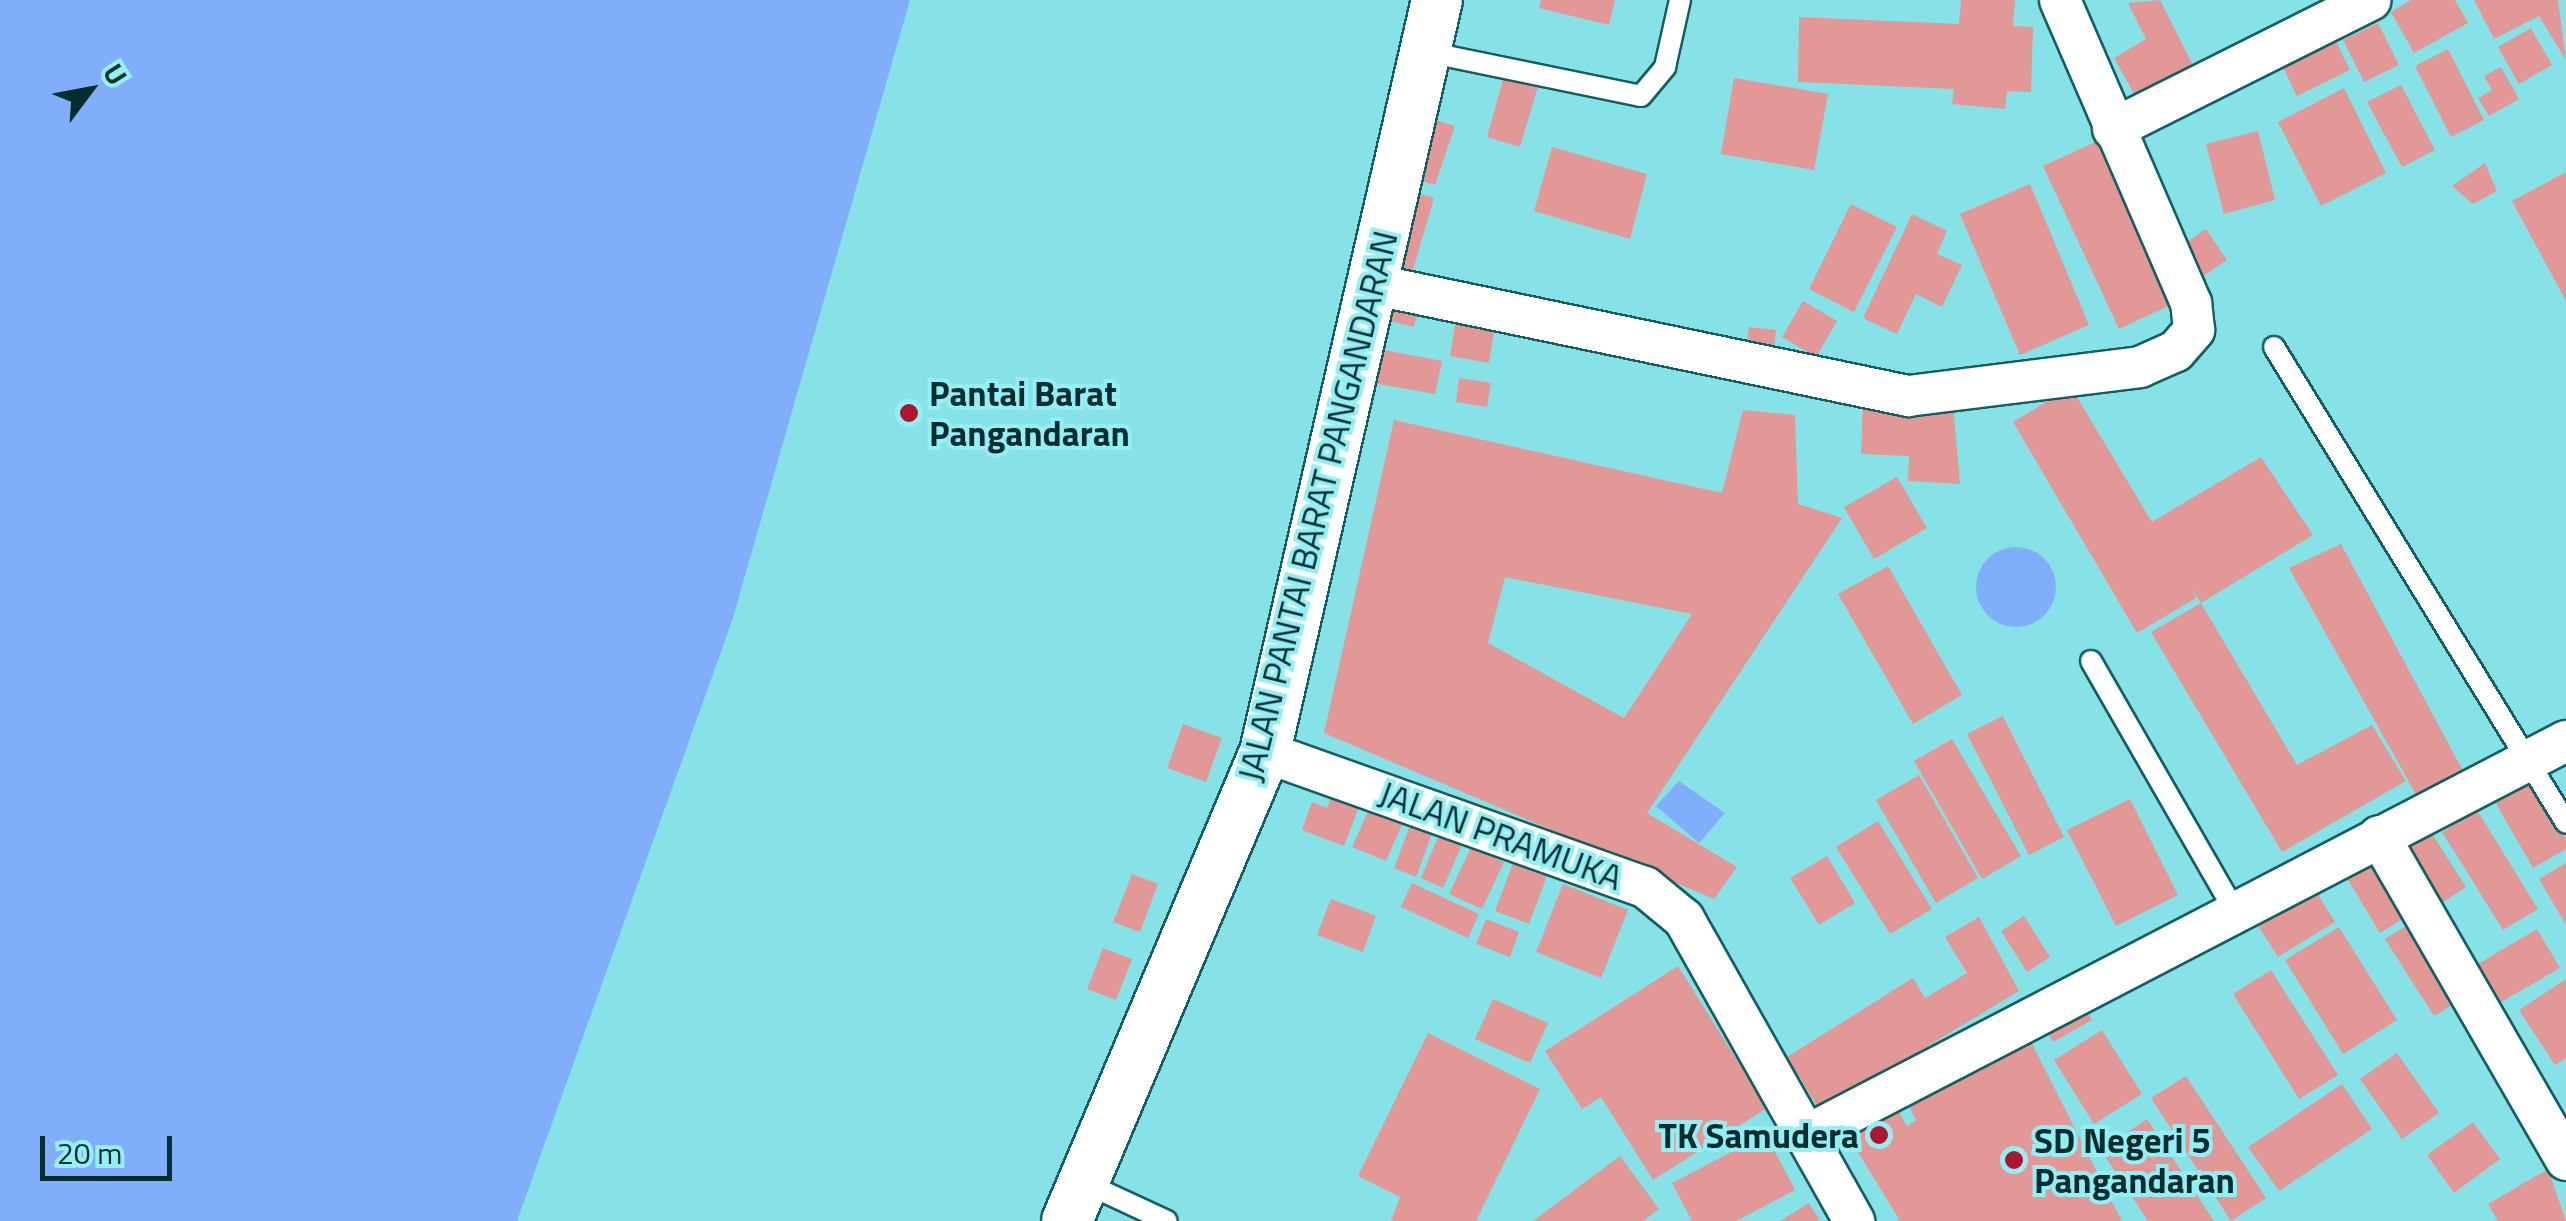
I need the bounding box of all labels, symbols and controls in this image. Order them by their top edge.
north arrow [40,40,140,140]
text: U [93,55,139,93]
street label: JALAN PANTAI BARAT PANGANDARAN [1228,226,1406,786]
place label: Pantai Barat Pangandaran [929,372,1130,454]
marker: Pantai Barat Pangandaran [898,402,920,424]
street label: JALAN PRAMUKA [1374,772,1628,898]
place label: TK Samudera [1659,1114,1859,1156]
scale bar [45,1116,178,1178]
place label: SD Negeri 5 Pangandaran [2034,1119,2235,1201]
marker: TK Samudera [1868,1124,1890,1146]
text: 20 m [57,1130,122,1176]
marker: SD Negeri 5 Pangandaran [2003,1149,2025,1171]

